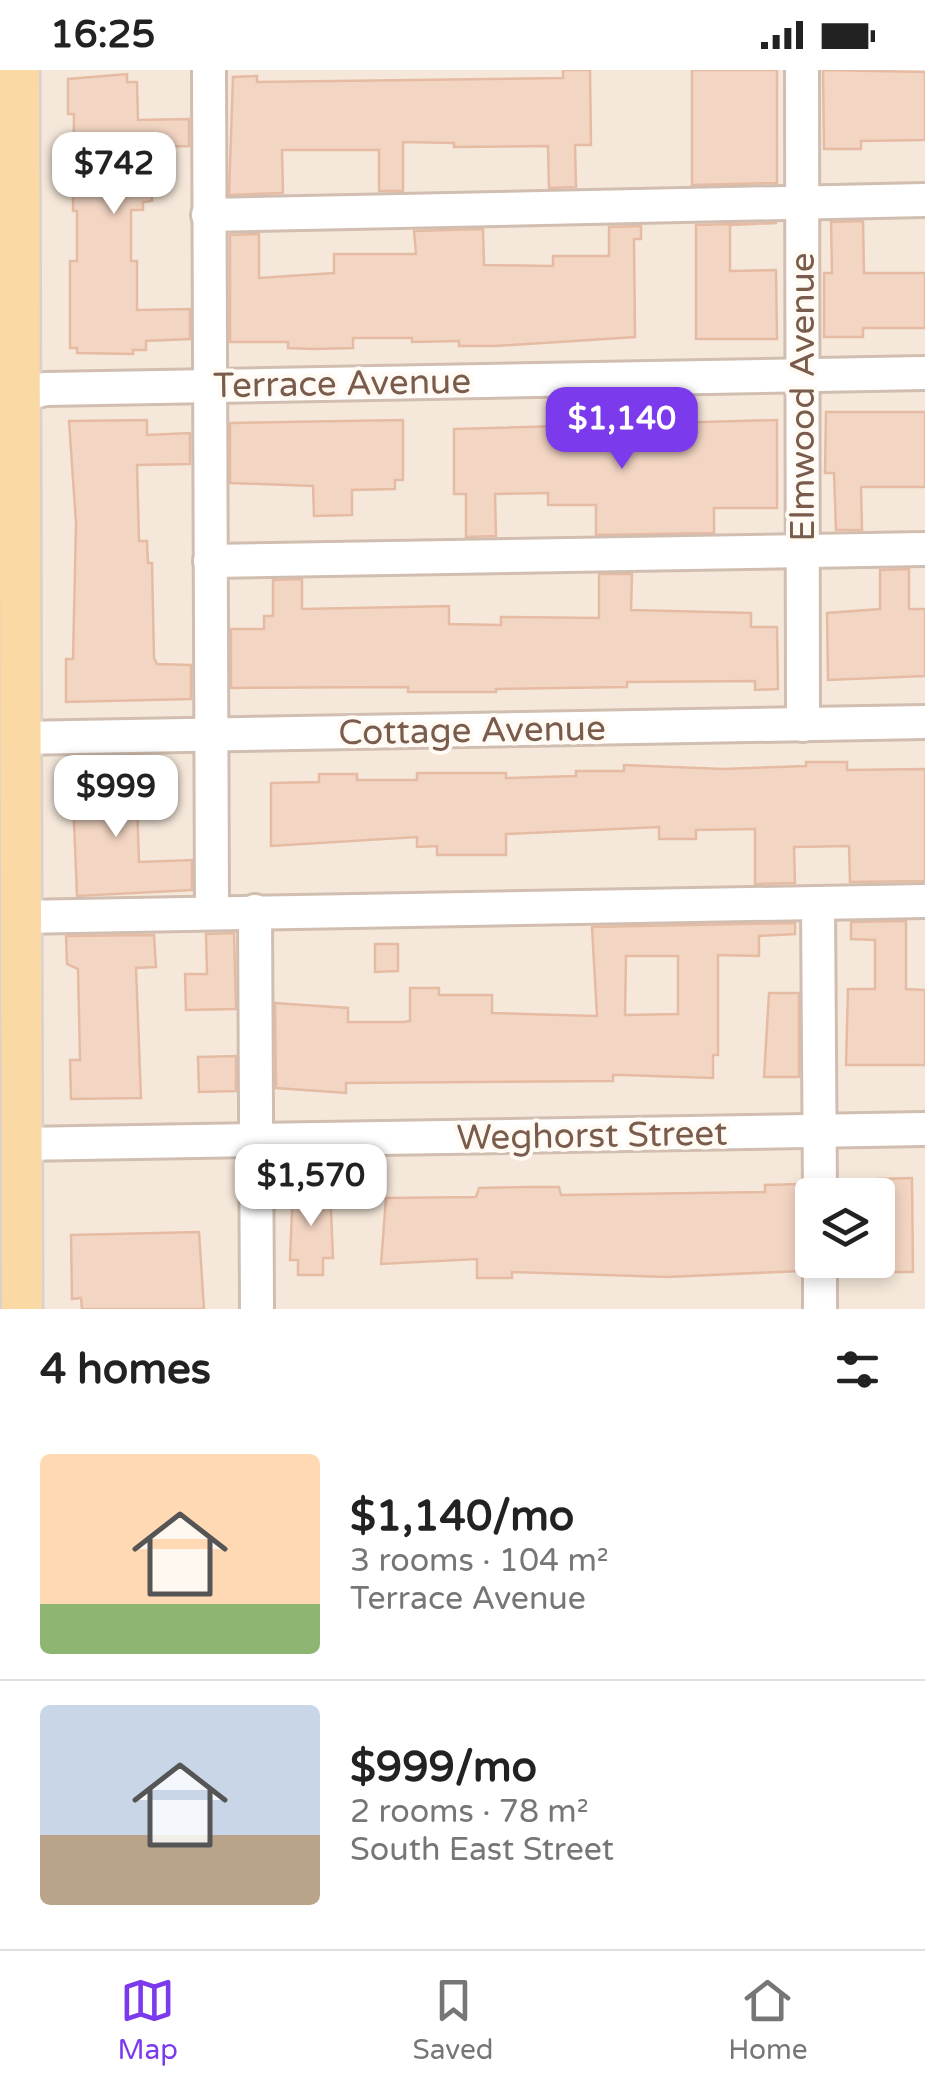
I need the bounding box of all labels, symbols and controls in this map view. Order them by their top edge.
text: 16:25 [50,12,155,58]
pin: $742 [55,132,173,217]
text: $742 [74,145,154,183]
street label: Elmwood Avenue [782,252,824,542]
street label: Terrace Avenue [213,361,471,407]
pin: $1,140 [541,387,703,472]
text: $1,140 [568,400,676,438]
street label: Cottage Avenue [338,708,606,754]
pin: $999 [57,755,175,840]
text: $999 [76,768,156,806]
street label: Weghorst Street [456,1113,728,1159]
pin: $1,570 [230,1144,392,1229]
text: $1,570 [257,1157,365,1195]
map controls [795,1178,895,1278]
button: layers [795,1178,895,1278]
icon: filters [830,1342,885,1397]
text: 4 homes [40,1344,211,1395]
text: $1,140/mo [350,1491,574,1542]
icon: home [120,1494,240,1614]
text: 3 rooms · 104 m² [350,1542,609,1580]
text: Terrace Avenue [350,1580,586,1618]
text: $999/mo [350,1742,537,1793]
icon: home [120,1745,240,1865]
text: 2 rooms · 78 m² [350,1793,589,1831]
text: South East Street [350,1831,614,1869]
tab: Map [117,1973,178,2067]
tab: Saved [413,1973,494,2067]
tab: Home [728,1973,808,2067]

